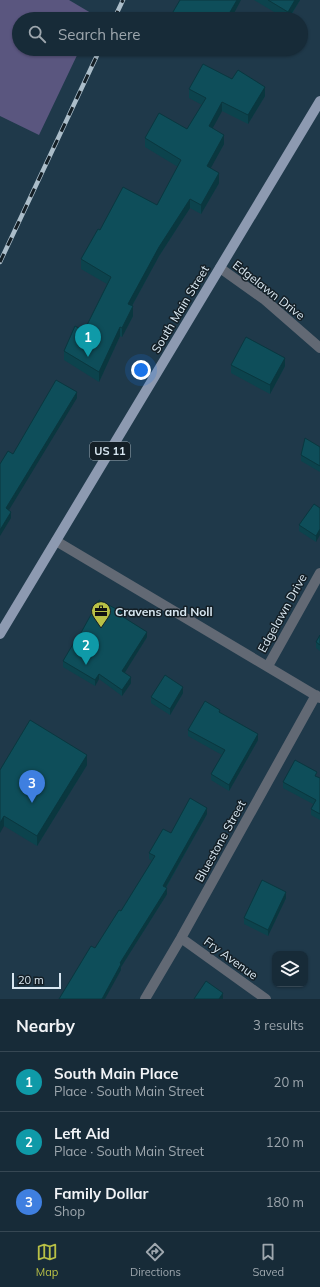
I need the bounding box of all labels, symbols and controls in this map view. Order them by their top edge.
search box [12,12,308,56]
icon: search [26,23,48,45]
text: Search here [58,25,140,44]
street label: Edgelawn Drive [230,257,308,323]
street label: South Main Street [148,263,212,355]
pin: 1 [75,324,101,357]
your location [131,360,151,380]
road number: US 11 [90,442,130,460]
street label: Edgelawn Drive [254,571,310,655]
office icon: Cravens and Noll [90,600,112,628]
place label: Cravens and Noll [115,604,213,619]
pin: 2 [73,632,99,665]
pin: 3 [19,770,45,803]
street label: Bluestone Street [191,797,249,885]
street label: Fry Avenue [201,934,261,982]
map controls [272,951,308,987]
button: layers [272,951,308,987]
scale bar [12,971,61,990]
text: 20 m [18,973,44,987]
text: Nearby [16,1015,75,1036]
text: 3 results [253,1017,304,1033]
text: South Main Place [54,1064,179,1083]
text: 1 [25,1074,33,1090]
text: 20 m [274,1074,304,1090]
text: Place · South Main Street [54,1083,204,1099]
text: Left Aid [54,1124,110,1143]
text: 2 [25,1134,33,1150]
text: 120 m [266,1134,304,1150]
text: Place · South Main Street [54,1143,204,1159]
text: Family Dollar [54,1184,149,1203]
text: 3 [25,1194,33,1210]
text: 180 m [266,1194,304,1210]
text: Shop [54,1203,85,1219]
tab: Map [36,1241,58,1279]
tab: Directions [130,1241,181,1279]
tab: Saved [252,1241,284,1279]

